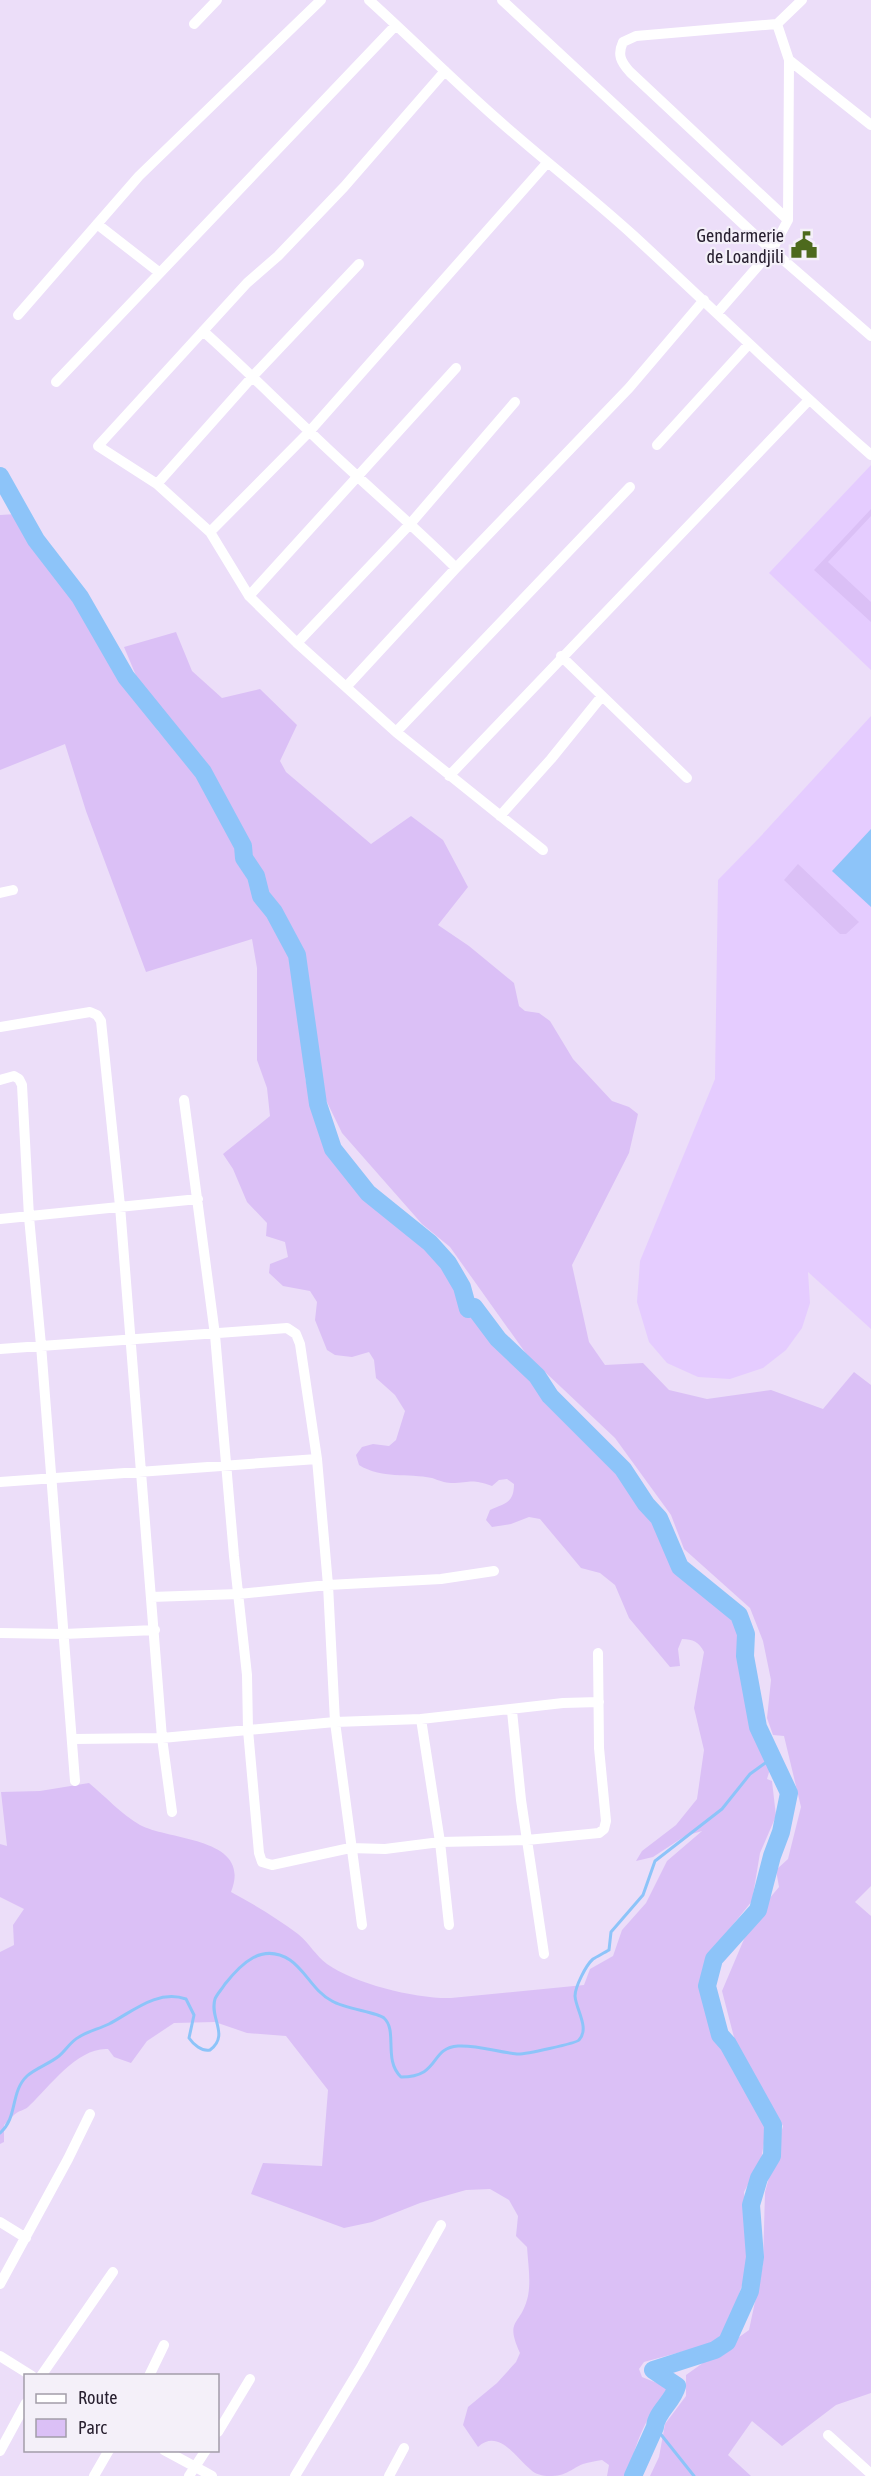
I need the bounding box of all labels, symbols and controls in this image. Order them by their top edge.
place label: Gendarmerie de Loandjili [697,225,784,267]
public building icon: Gendarmerie de Loandjili [789,230,819,260]
legend [24,2374,219,2452]
text: Route [78,2387,117,2408]
text: Parc [78,2417,107,2438]

